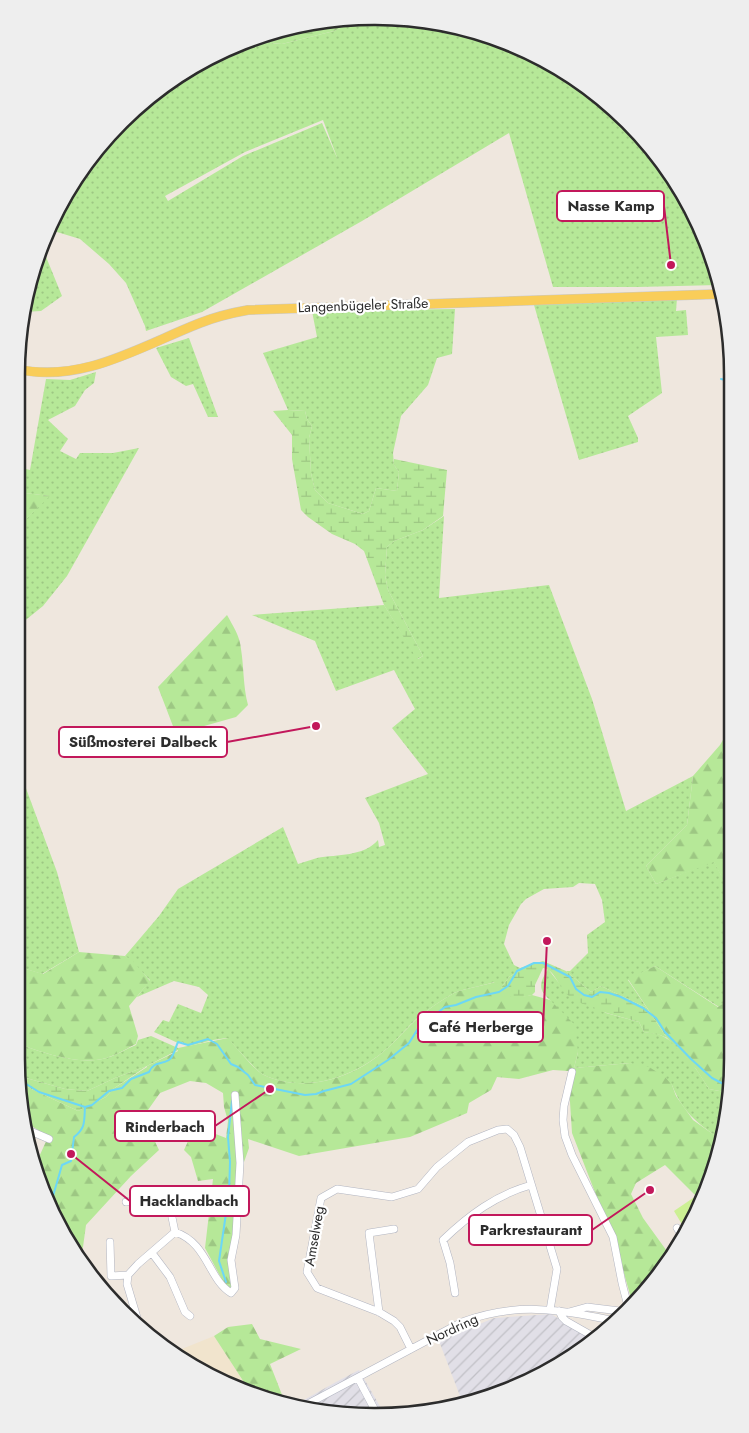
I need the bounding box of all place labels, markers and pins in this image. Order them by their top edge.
callout: Nasse Kamp [557,191,664,221]
callout: Süßmosterei Dalbeck [59,727,227,757]
callout: Café Herberge [418,1012,543,1042]
callout: Rinderbach [115,1111,215,1141]
callout: Hacklandbach [130,1186,249,1216]
callout: Parkrestaurant [469,1215,592,1245]

